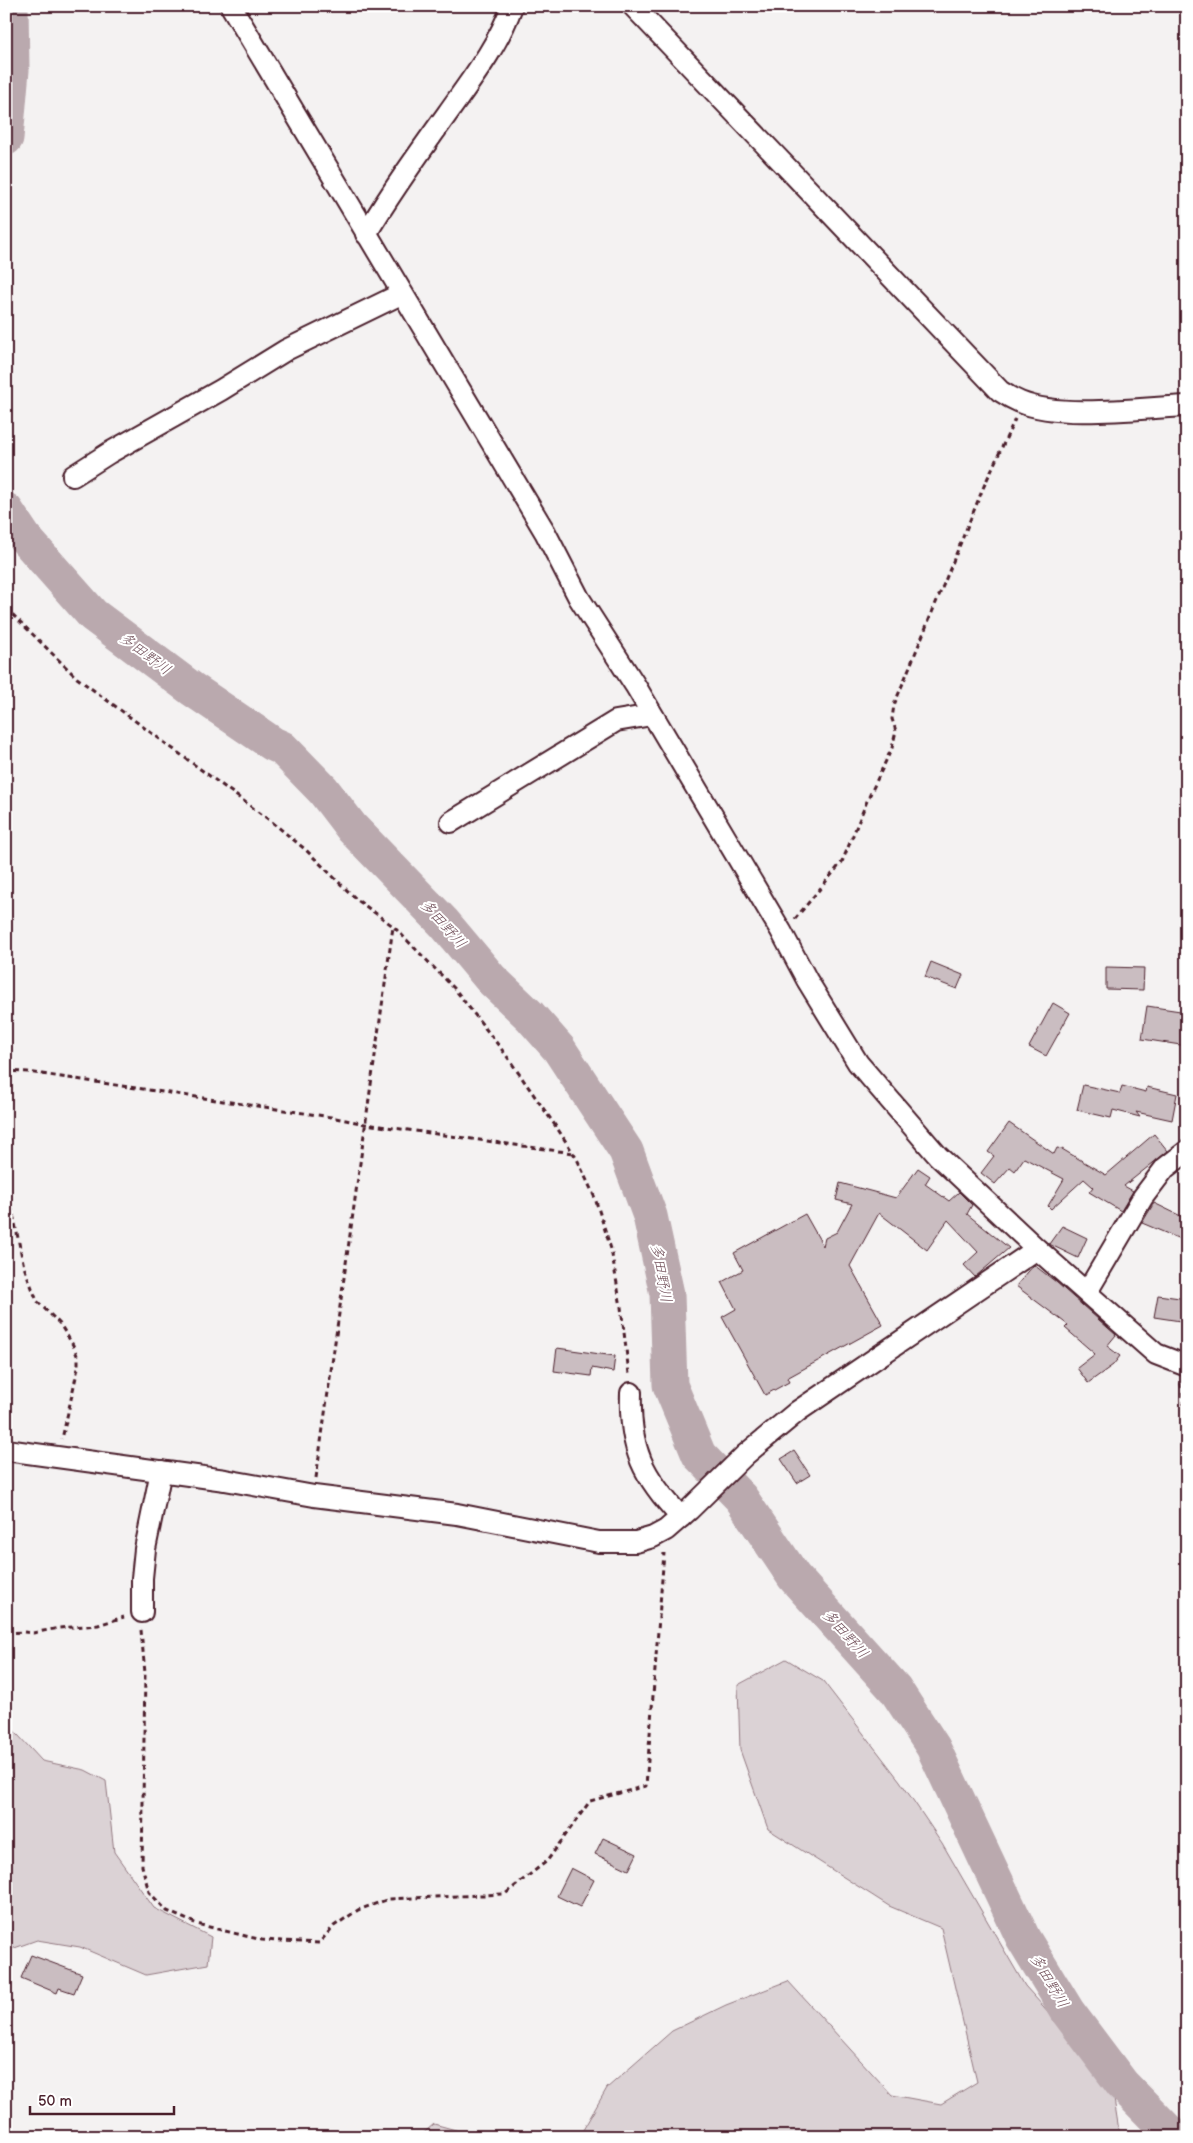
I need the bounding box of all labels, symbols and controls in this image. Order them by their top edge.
water label: 多田野川 [115,628,175,680]
water label: 多田野川 [416,895,470,953]
water label: 多田野川 [646,1242,676,1304]
water label: 多田野川 [818,1605,872,1663]
water label: 多田野川 [1025,1950,1073,2012]
scale bar [30,2083,174,2115]
text: 50 m [38,2092,72,2111]

